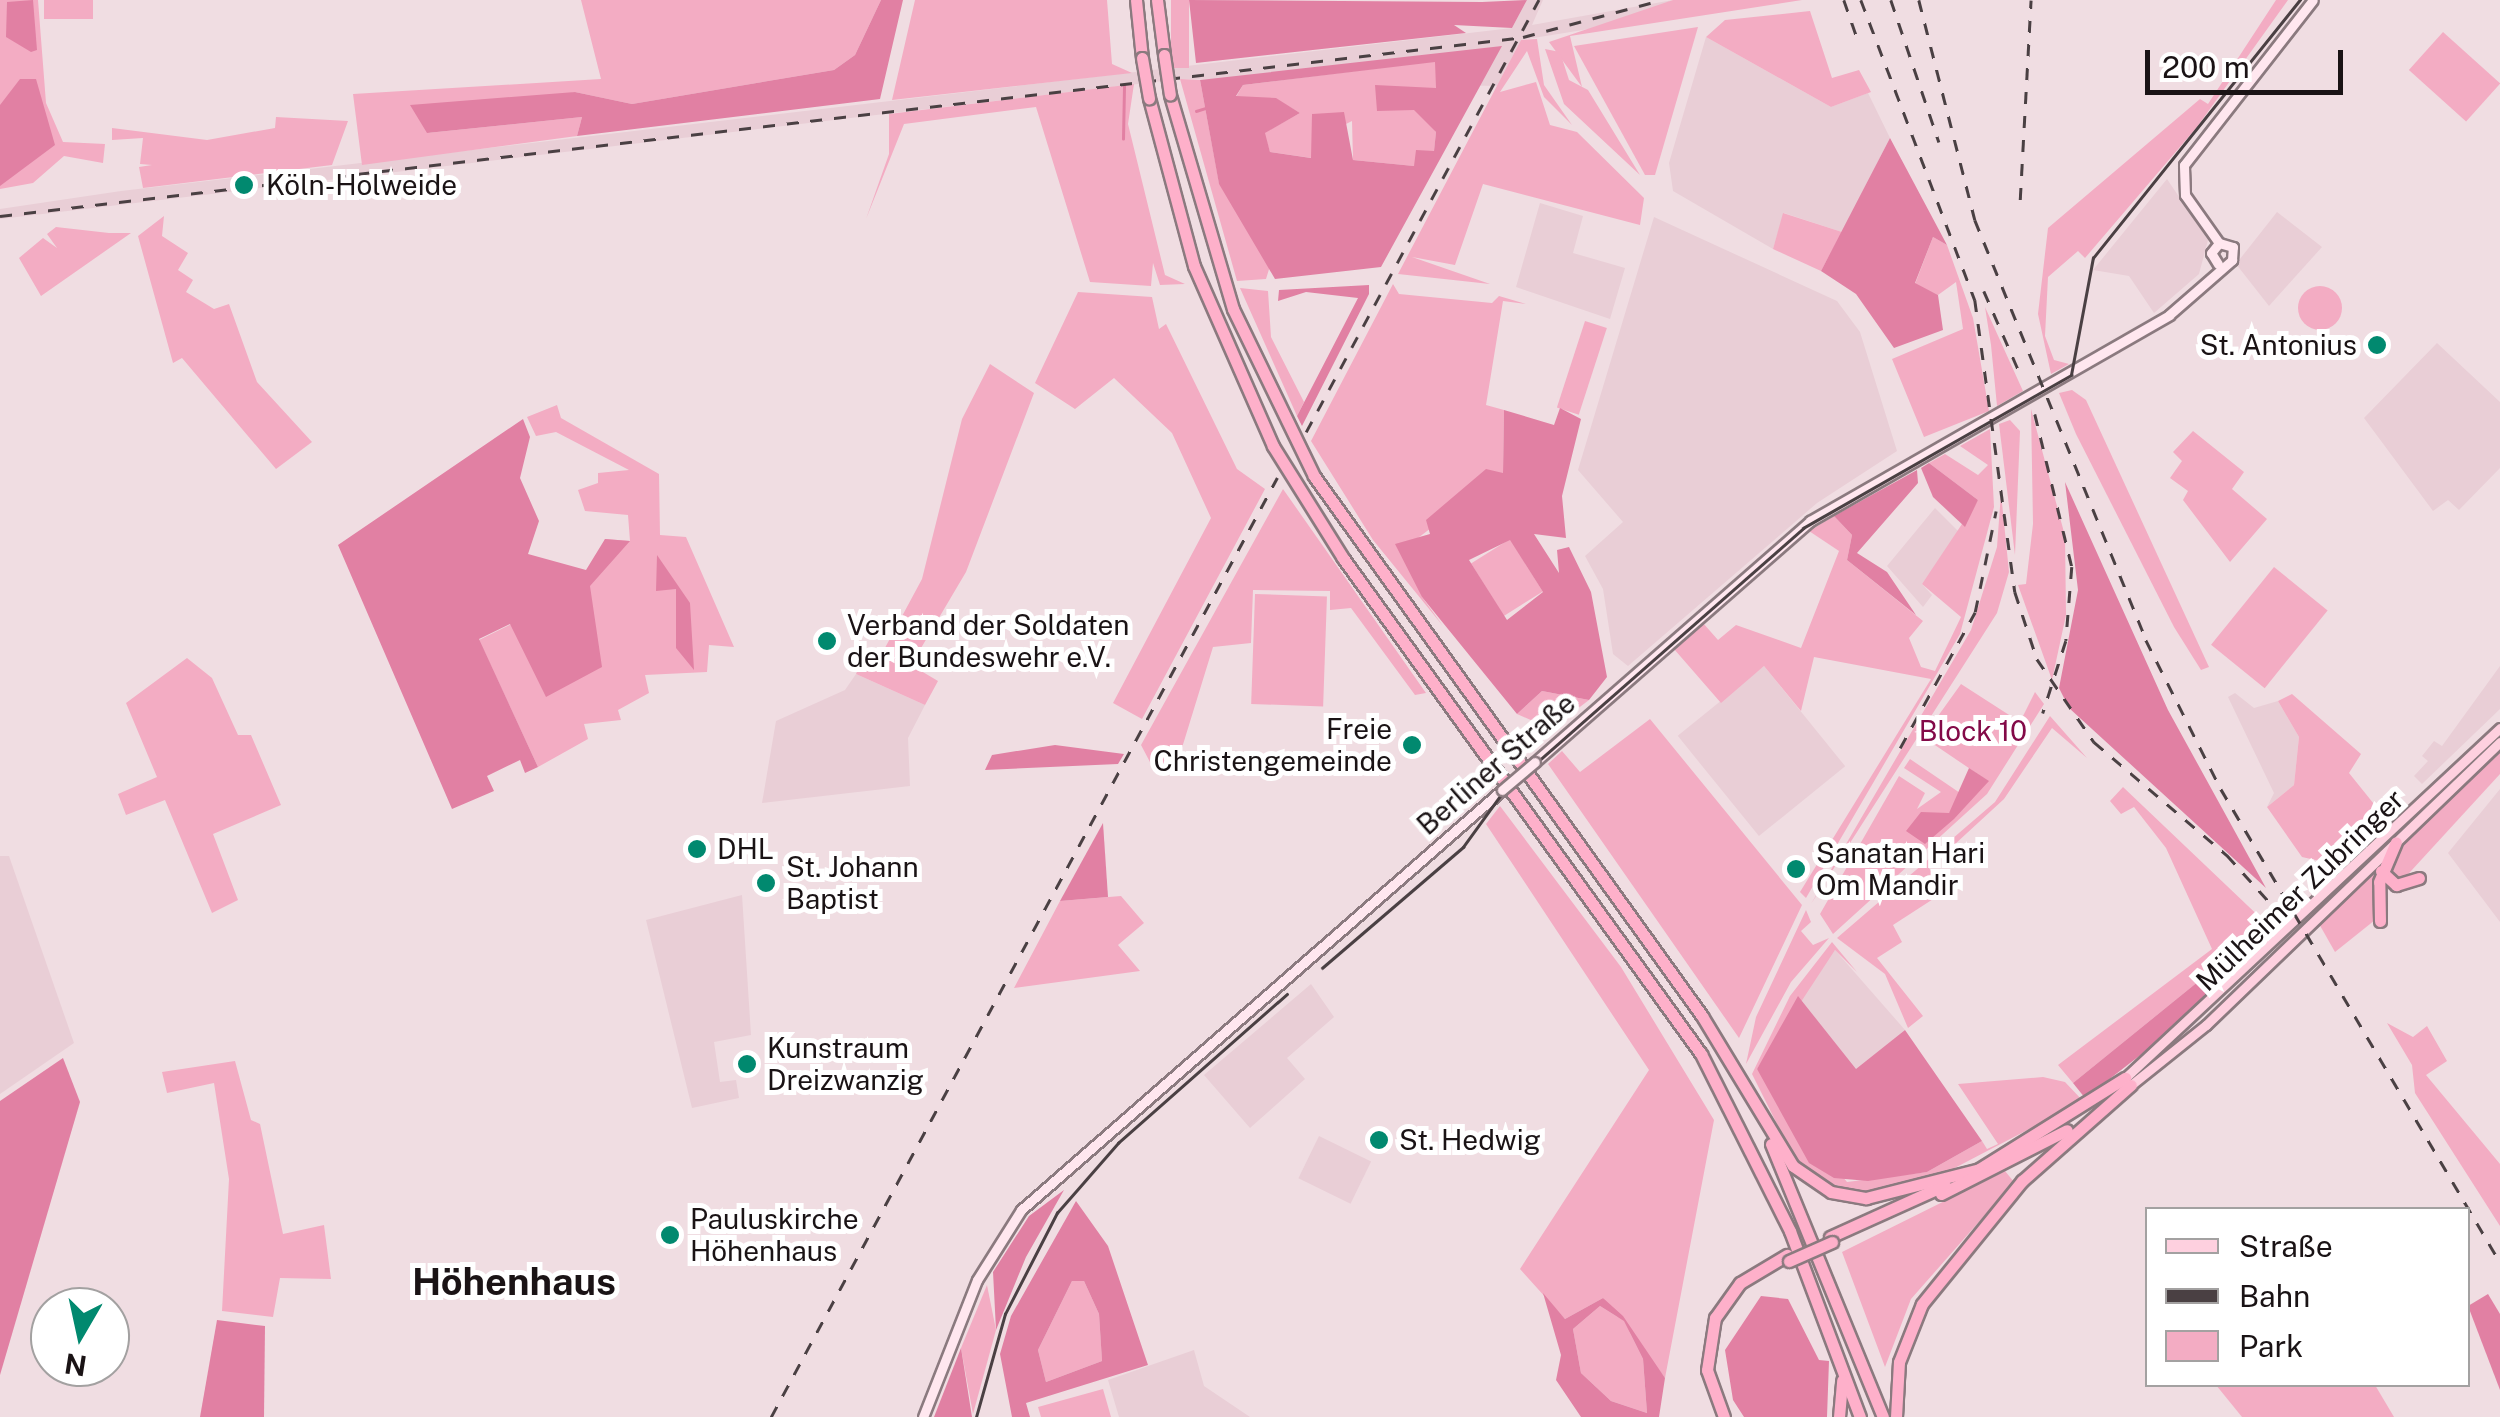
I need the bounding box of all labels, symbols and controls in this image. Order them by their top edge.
scale bar [2150,30,2348,92]
text: 200 m [2162,49,2250,85]
place label: Köln-Holweide [266,168,457,202]
marker: Köln-Holweide [231,172,257,198]
place label: St. Antonius [2200,328,2357,362]
marker: St. Antonius [2366,334,2388,356]
place label: Verband der Soldaten der Bundeswehr e.V. [847,608,1130,674]
marker: Verband der Soldaten der Bundeswehr e.V. [816,630,838,652]
street label: Berliner Straße [1410,686,1582,842]
place label: Freie Christengemeinde [1154,712,1392,778]
park label: Block 10 [1919,714,2027,748]
marker: Freie Christengemeinde [1401,734,1423,756]
street label: Mülheimer Zubringer [2189,782,2411,998]
place label: DHL [717,832,774,866]
place label: Sanatan Hari Om Mandir [1816,836,1985,902]
marker: DHL [686,838,708,860]
place label: St. Johann Baptist [786,850,919,916]
marker: Sanatan Hari Om Mandir [1785,858,1807,880]
marker: St. Johann Baptist [755,872,777,894]
place label: Kunstraum Dreizwanzig [767,1031,924,1097]
marker: Kunstraum Dreizwanzig [736,1053,758,1075]
place label: St. Hedwig [1399,1123,1541,1157]
marker: St. Hedwig [1368,1129,1390,1151]
place label: Pauluskirche Höhenhaus [690,1202,859,1268]
legend [2145,1207,2470,1387]
marker: Pauluskirche Höhenhaus [659,1224,681,1246]
text: Straße [2239,1228,2333,1264]
district label: Höhenhaus [412,1259,616,1305]
text: Bahn [2239,1278,2310,1314]
north arrow [30,1287,130,1387]
text: Park [2239,1328,2303,1364]
text: N [62,1347,89,1383]

